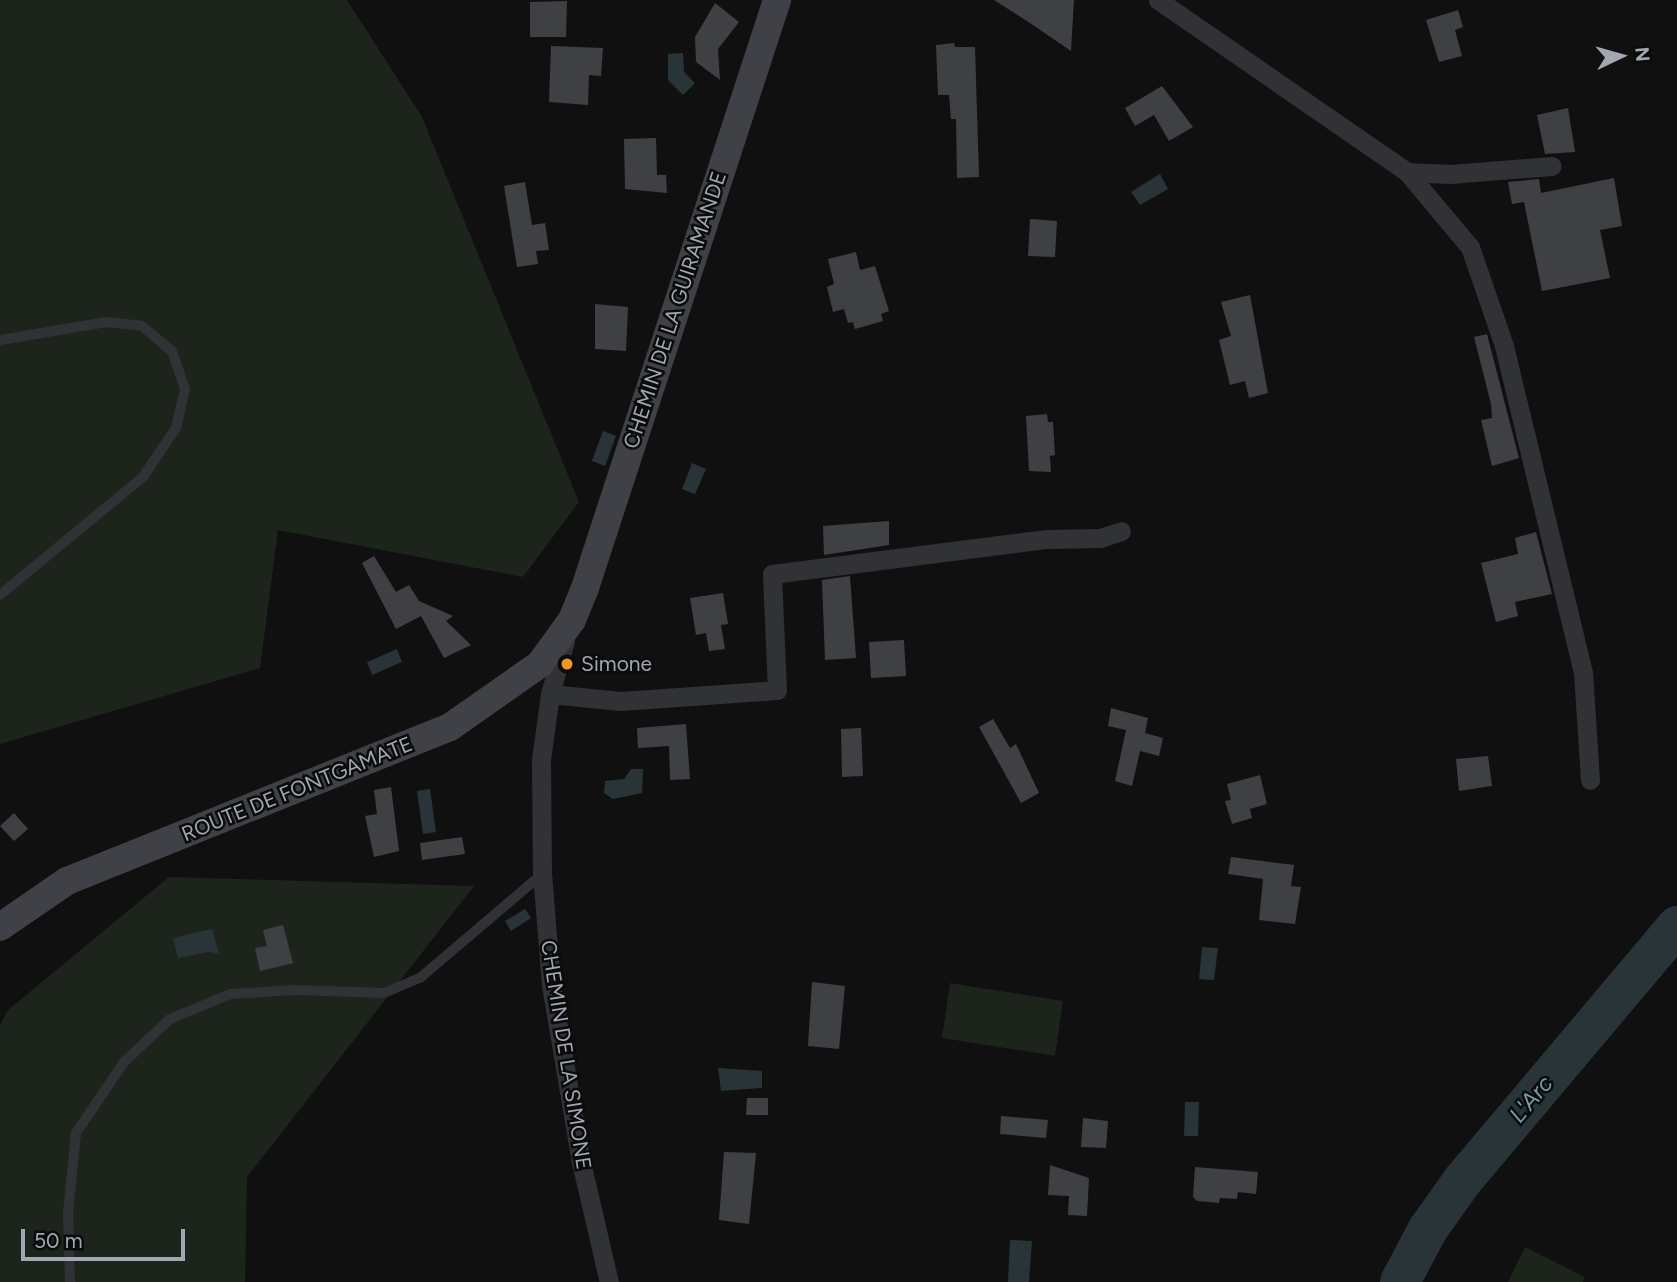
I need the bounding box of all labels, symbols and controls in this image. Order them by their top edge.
north arrow [1586,21,1656,91]
text: N [1630,46,1655,62]
street label: CHEMIN DE LA GUIRAMANDE [618,168,732,452]
place label: Simone [581,651,652,677]
marker: Simone [559,656,575,672]
street label: ROUTE DE FONTGAMATE [178,731,416,847]
street label: CHEMIN DE LA SIMONE [535,938,597,1172]
water label: L'Arc [1504,1070,1558,1128]
scale bar [24,1216,189,1260]
text: 50 m [34,1228,83,1253]

